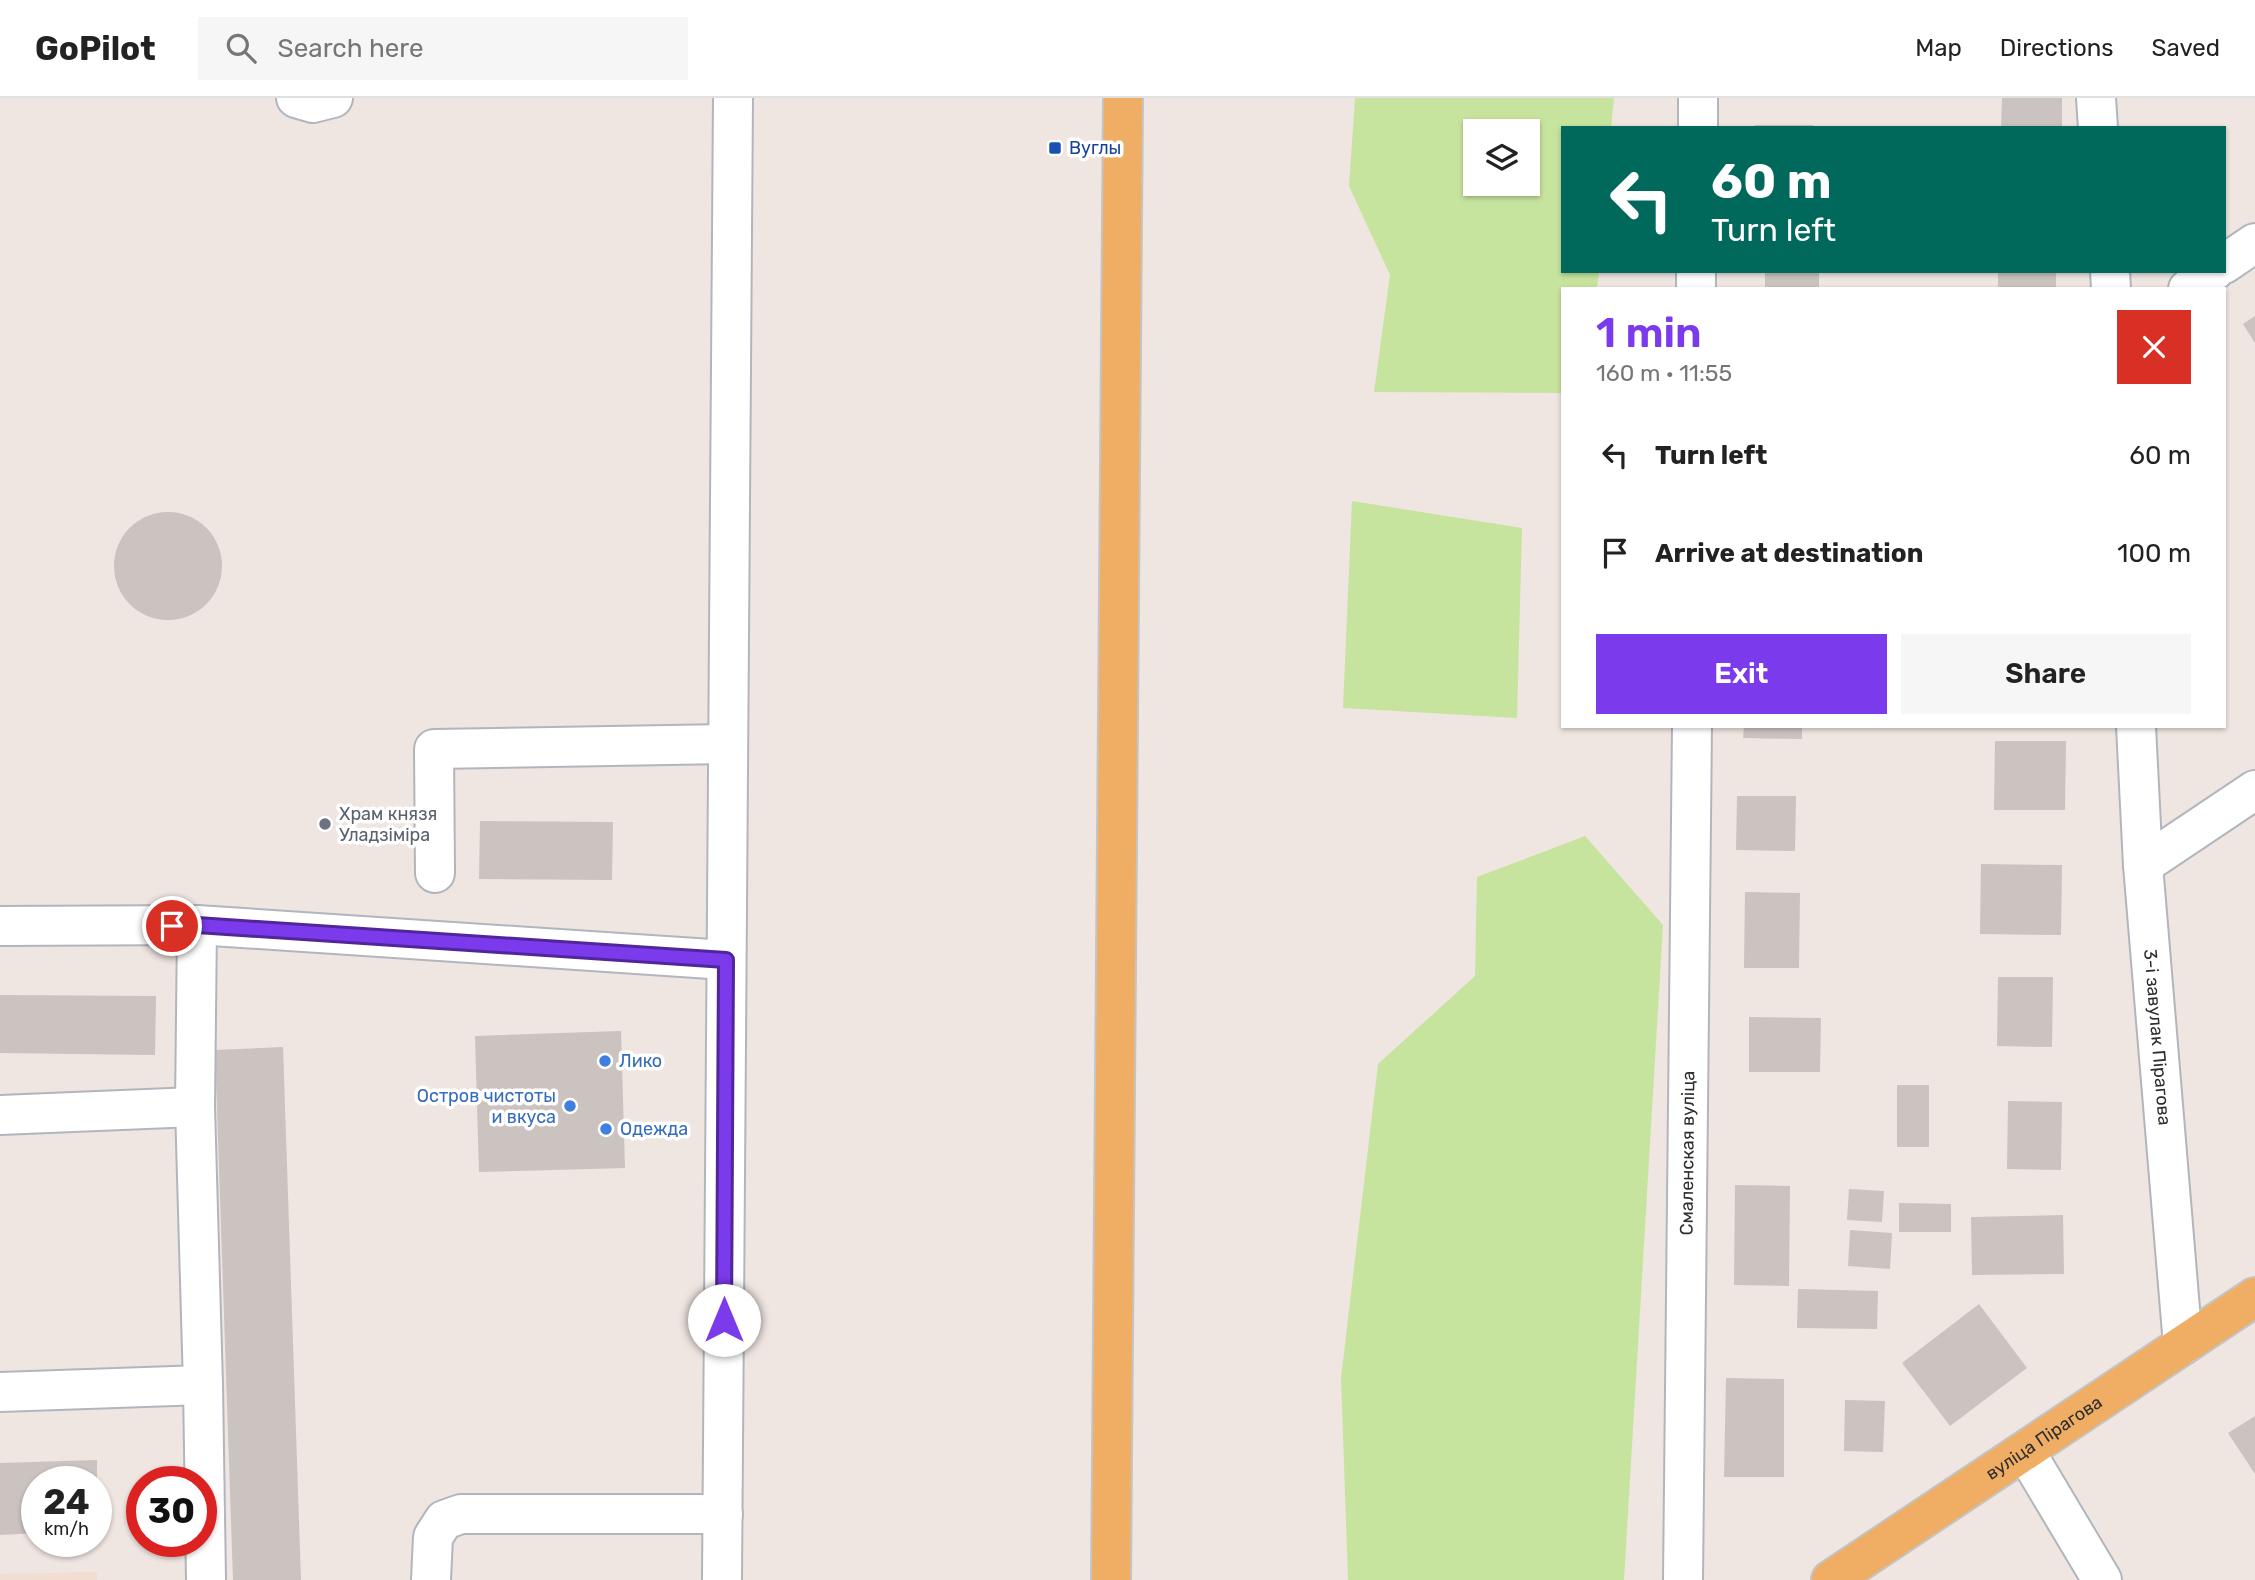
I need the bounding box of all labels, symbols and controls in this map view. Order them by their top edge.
search box [198,17,688,80]
text: GoPilot [35,29,156,68]
icon: search [222,29,260,67]
text: Search here [278,33,423,64]
text: Map [1915,34,1962,62]
text: Directions [2000,34,2113,62]
text: Saved [2151,34,2220,62]
map controls [1463,119,1540,196]
button: layers [1463,119,1540,196]
place label: Вуглы [1069,137,1121,159]
marker: Вуглы [1047,140,1063,156]
text: 60 m [1711,152,1832,210]
icon: left [1596,154,1687,245]
text: Turn left [1711,211,1836,249]
text: 1 min [1596,308,1702,358]
button: close [2117,310,2191,384]
text: 160 m · 11:55 [1596,359,1732,387]
icon: left [1596,436,1634,474]
text: Turn left [1655,440,1767,471]
text: 60 m [2129,440,2191,471]
icon: arrive [1596,534,1634,572]
text: Arrive at destination [1655,538,1923,569]
text: 100 m [2117,538,2191,569]
button: Exit [1596,634,1887,714]
button: Share [1901,634,2191,714]
place label: Храм князя Уладзіміра [339,803,437,846]
marker: Храм князя Уладзіміра [317,816,333,832]
pin [142,896,202,956]
icon: arrive [153,907,191,945]
street label: 3-і завулак Пірагова [2139,948,2176,1126]
place label: Лико [619,1050,662,1072]
marker: Лико [597,1053,613,1069]
street label: Смаленская вуліца [1676,1071,1699,1236]
place label: Остров чистоты и вкуса [417,1085,556,1128]
marker: Остров чистоты и вкуса [562,1098,578,1114]
place label: Одежда [620,1118,688,1140]
marker: Одежда [598,1121,614,1137]
position arrow [687,1283,761,1357]
street label: вуліца Пірагова [1981,1391,2106,1485]
speed limit sign: 30 [126,1466,217,1557]
text: 24 [43,1481,90,1523]
text: km/h [44,1518,89,1540]

